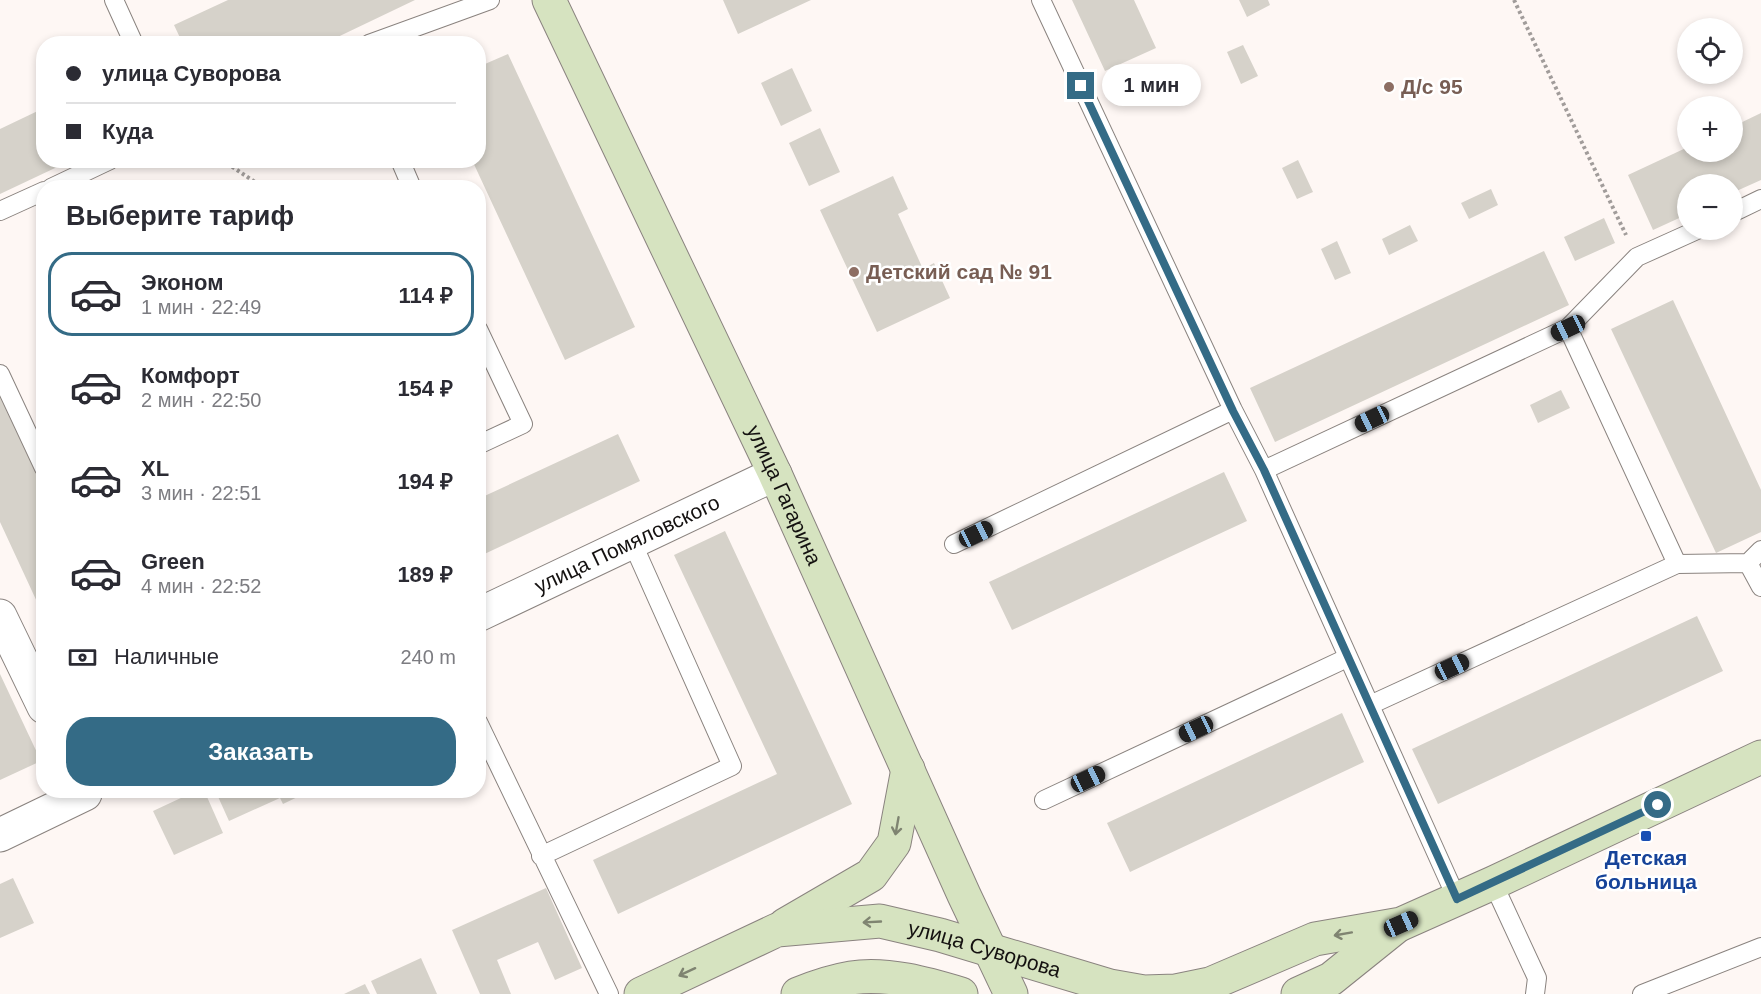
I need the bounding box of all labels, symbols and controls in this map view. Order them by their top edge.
map controls [1677,18,1743,240]
button: locate [1677,18,1743,84]
text: улица Суворова [102,61,281,86]
callout: 1 мин [1102,65,1201,107]
route end [1067,72,1094,99]
text: 1 мин [1124,74,1179,96]
place label: Д/с 95 [1401,75,1463,98]
marker: Д/с 95 [1382,80,1396,94]
button: + [1677,96,1743,162]
text: Куда [102,119,153,144]
button: − [1677,174,1743,240]
text: Выберите тариф [66,201,294,231]
place label: Детский сад № 91 [866,260,1052,283]
marker: Детский сад № 91 [847,265,861,279]
icon: car [69,267,123,321]
text: Эконом [141,270,224,295]
text: 114 ₽ [399,283,453,308]
text: 1 мин · 22:49 [141,296,261,318]
car [1548,312,1588,344]
icon: car [69,360,123,414]
text: Комфорт [141,363,240,388]
text: 154 ₽ [397,376,453,401]
text: 2 мин · 22:50 [141,389,261,411]
car [1352,403,1392,435]
street label: улица Гагарина [742,421,826,569]
icon: car [69,453,123,507]
text: XL [141,456,169,481]
text: 194 ₽ [397,469,453,494]
text: 3 мин · 22:51 [141,482,261,504]
street label: улица Помяловского [531,490,723,597]
car [956,518,996,550]
icon: car [69,546,123,600]
text: Green [141,549,205,574]
text: 189 ₽ [397,562,453,587]
text: 4 мин · 22:52 [141,575,261,597]
icon: cash [66,641,99,674]
text: Наличные [114,644,219,669]
text: 240 m [400,646,456,668]
car [1432,651,1472,683]
car [1176,713,1216,745]
button: Заказать [66,717,456,786]
car [1068,763,1108,795]
route start [1644,791,1671,818]
one-way arrow [891,816,902,836]
marker: Детская больница [1639,829,1653,843]
place label: Детская больница [1595,846,1697,893]
car [1381,908,1421,940]
one-way arrow [863,916,883,927]
street label: улица Суворова [906,916,1064,982]
one-way arrow [1334,929,1353,940]
one-way arrow [679,967,697,979]

